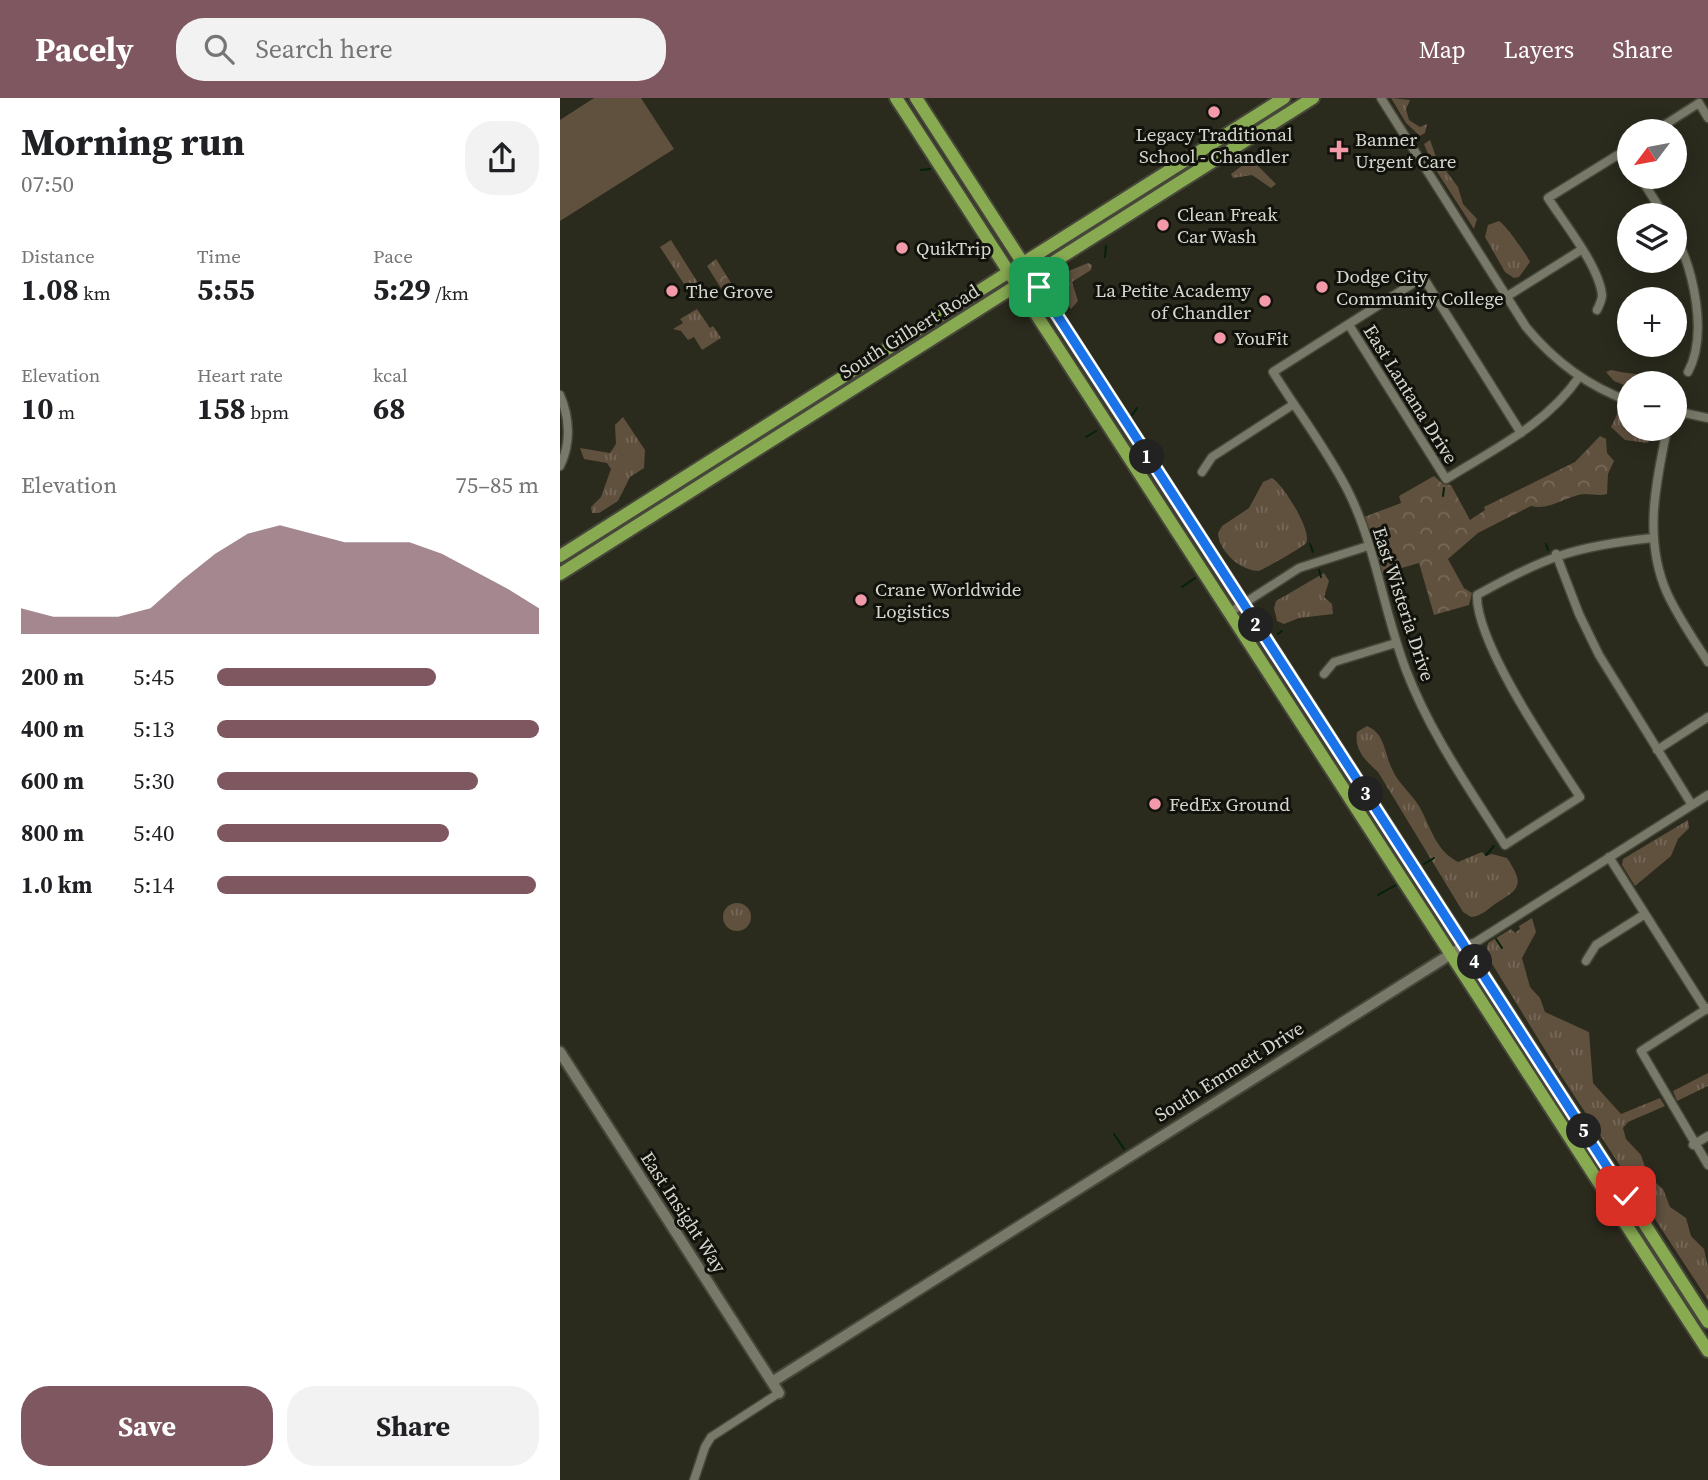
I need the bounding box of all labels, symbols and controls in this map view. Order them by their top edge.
search box [176,18,666,81]
text: Pacely [35,27,134,72]
icon: search [200,30,238,68]
text: Search here [256,31,393,67]
text: Map [1419,33,1466,66]
text: Layers [1504,33,1574,66]
text: Share [1612,33,1673,66]
marker: Legacy Traditional School - Chandler [1206,104,1222,120]
text: Morning run [21,116,245,168]
north arrow [1617,119,1687,189]
map controls [1617,119,1687,441]
button: share [465,121,539,195]
place label: Legacy Traditional School - Chandler [1135,121,1293,169]
place label: Banner Urgent Care [1355,126,1457,174]
marker: Banner Urgent Care [1329,140,1349,160]
text: 07:50 [21,168,74,200]
place label: Clean Freak Car Wash [1177,201,1278,249]
button: layers [1617,203,1687,273]
marker: Clean Freak Car Wash [1155,217,1171,233]
place label: QuikTrip [916,235,991,261]
marker: QuikTrip [894,240,910,256]
text: Distance [21,243,95,269]
text: Time [197,243,241,269]
text: Pace [373,243,413,269]
pin [1009,257,1069,317]
place label: Dodge City Community College [1336,263,1504,311]
icon: arrive [1020,268,1058,306]
text: 1.08 [21,269,79,310]
text: 5:55 [197,269,255,310]
text: 5:29 [373,269,431,310]
street label: South Gilbert Road [834,277,984,384]
place label: La Petite Academy of Chandler [1095,277,1251,325]
place label: The Grove [686,278,773,304]
marker: Dodge City Community College [1314,279,1330,295]
text: km [79,280,111,306]
text: /km [431,280,469,306]
marker: The Grove [664,283,680,299]
button: + [1617,287,1687,357]
marker: La Petite Academy of Chandler [1257,293,1273,309]
street label: East Lantana Drive [1358,319,1464,469]
place label: YouFit [1234,325,1289,351]
marker: YouFit [1212,330,1228,346]
text: Elevation [21,362,100,388]
text: Heart rate [197,362,283,388]
text: kcal [373,362,408,388]
button: − [1617,371,1687,441]
text: 10 [21,388,54,429]
text: 158 [197,388,246,429]
text: 68 [373,388,406,429]
text: m [54,399,75,425]
text: bpm [246,399,289,425]
pin: 1 [1130,440,1164,474]
text: 1 [1141,443,1152,469]
text: Elevation [21,469,117,501]
text: 75–85 m [455,469,539,501]
street label: East Wisteria Drive [1367,524,1441,684]
place label: Crane Worldwide Logistics [875,576,1022,624]
marker: Crane Worldwide Logistics [853,592,869,608]
pin: 2 [1238,608,1274,642]
text: 2 [1250,611,1261,637]
text: 200 m [21,661,84,693]
text: 5:45 [133,661,174,693]
text: 400 m [21,713,84,745]
text: 5:13 [133,713,174,745]
text: 600 m [21,765,84,797]
text: 5:30 [133,765,174,797]
pin: 3 [1348,776,1384,812]
text: 3 [1360,780,1371,806]
place label: FedEx Ground [1169,791,1290,817]
marker: FedEx Ground [1147,796,1163,812]
text: 800 m [21,817,84,849]
text: 5:40 [133,817,174,849]
text: 1.0 km [21,869,92,901]
text: 5:14 [133,869,174,901]
pin: 4 [1458,944,1492,980]
text: 4 [1469,948,1480,974]
street label: South Emmett Drive [1150,1015,1308,1127]
pin: 5 [1566,1114,1602,1148]
text: 5 [1578,1117,1589,1143]
street label: East Insight Way [635,1146,733,1278]
pin [1596,1166,1656,1226]
icon: check [1607,1177,1645,1215]
button: Save [21,1386,273,1466]
button: Share [287,1386,539,1466]

